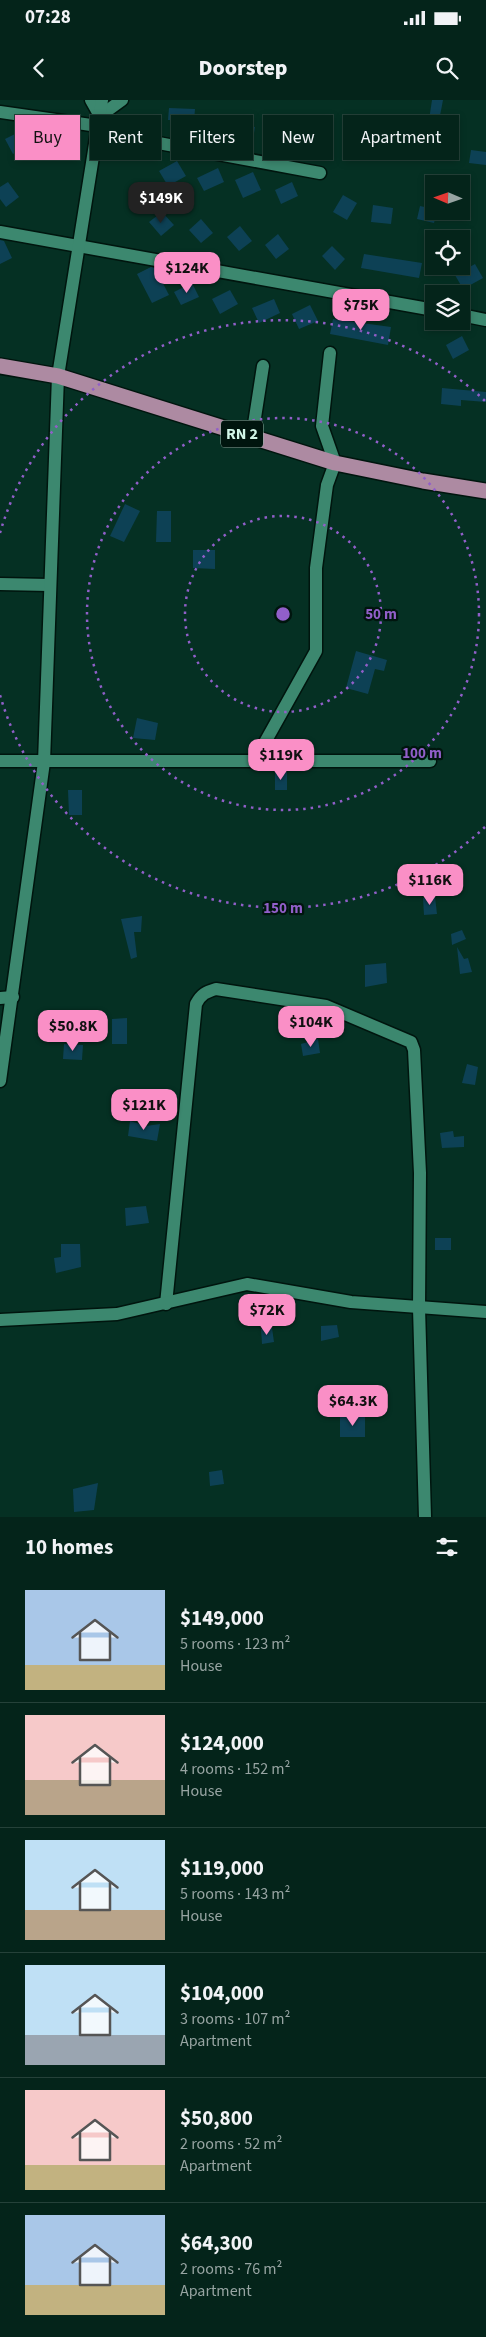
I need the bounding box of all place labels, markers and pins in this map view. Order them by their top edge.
pin: $149K [126,182,196,224]
pin: $124K [152,252,222,294]
pin: $75K [331,288,391,331]
centre of rings [274,605,292,623]
pin: $119K [246,738,316,781]
pin: $116K [395,864,465,906]
pin: $104K [276,1006,346,1048]
pin: $50.8K [32,1010,114,1052]
pin: $121K [109,1088,179,1131]
pin: $72K [237,1294,297,1336]
pin: $64.3K [312,1384,394,1427]

